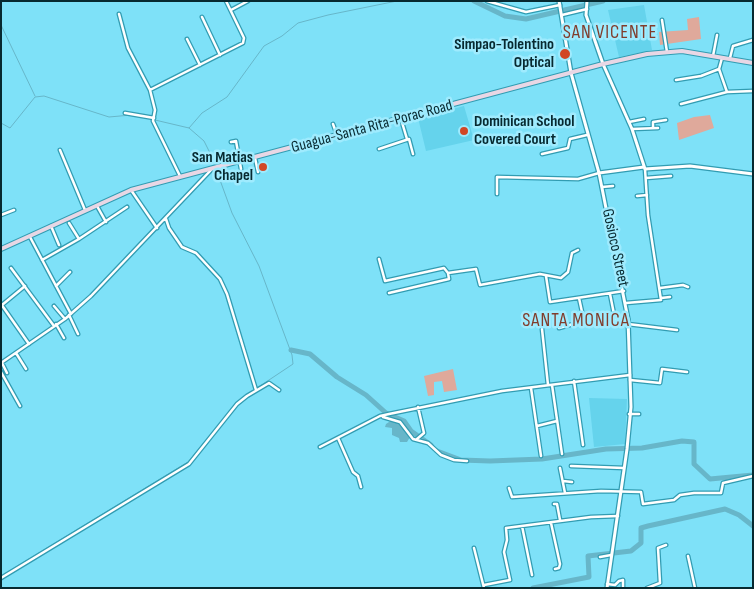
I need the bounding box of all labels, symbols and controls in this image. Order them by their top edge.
district label: SAN VICENTE [561,22,659,44]
place label: Simpao-Tolentino Optical [454,35,554,73]
marker: Simpao-Tolentino Optical [558,47,572,61]
street label: Guagua-Santa Rita-Porac Road [289,96,455,158]
place label: Dominican School Covered Court [474,112,575,150]
marker: Dominican School Covered Court [458,125,470,137]
place label: San Matias Chapel [192,148,253,186]
marker: San Matias Chapel [257,161,269,173]
street label: Gosioco Street [597,207,633,289]
district label: SANTA MONICA [521,310,631,332]

